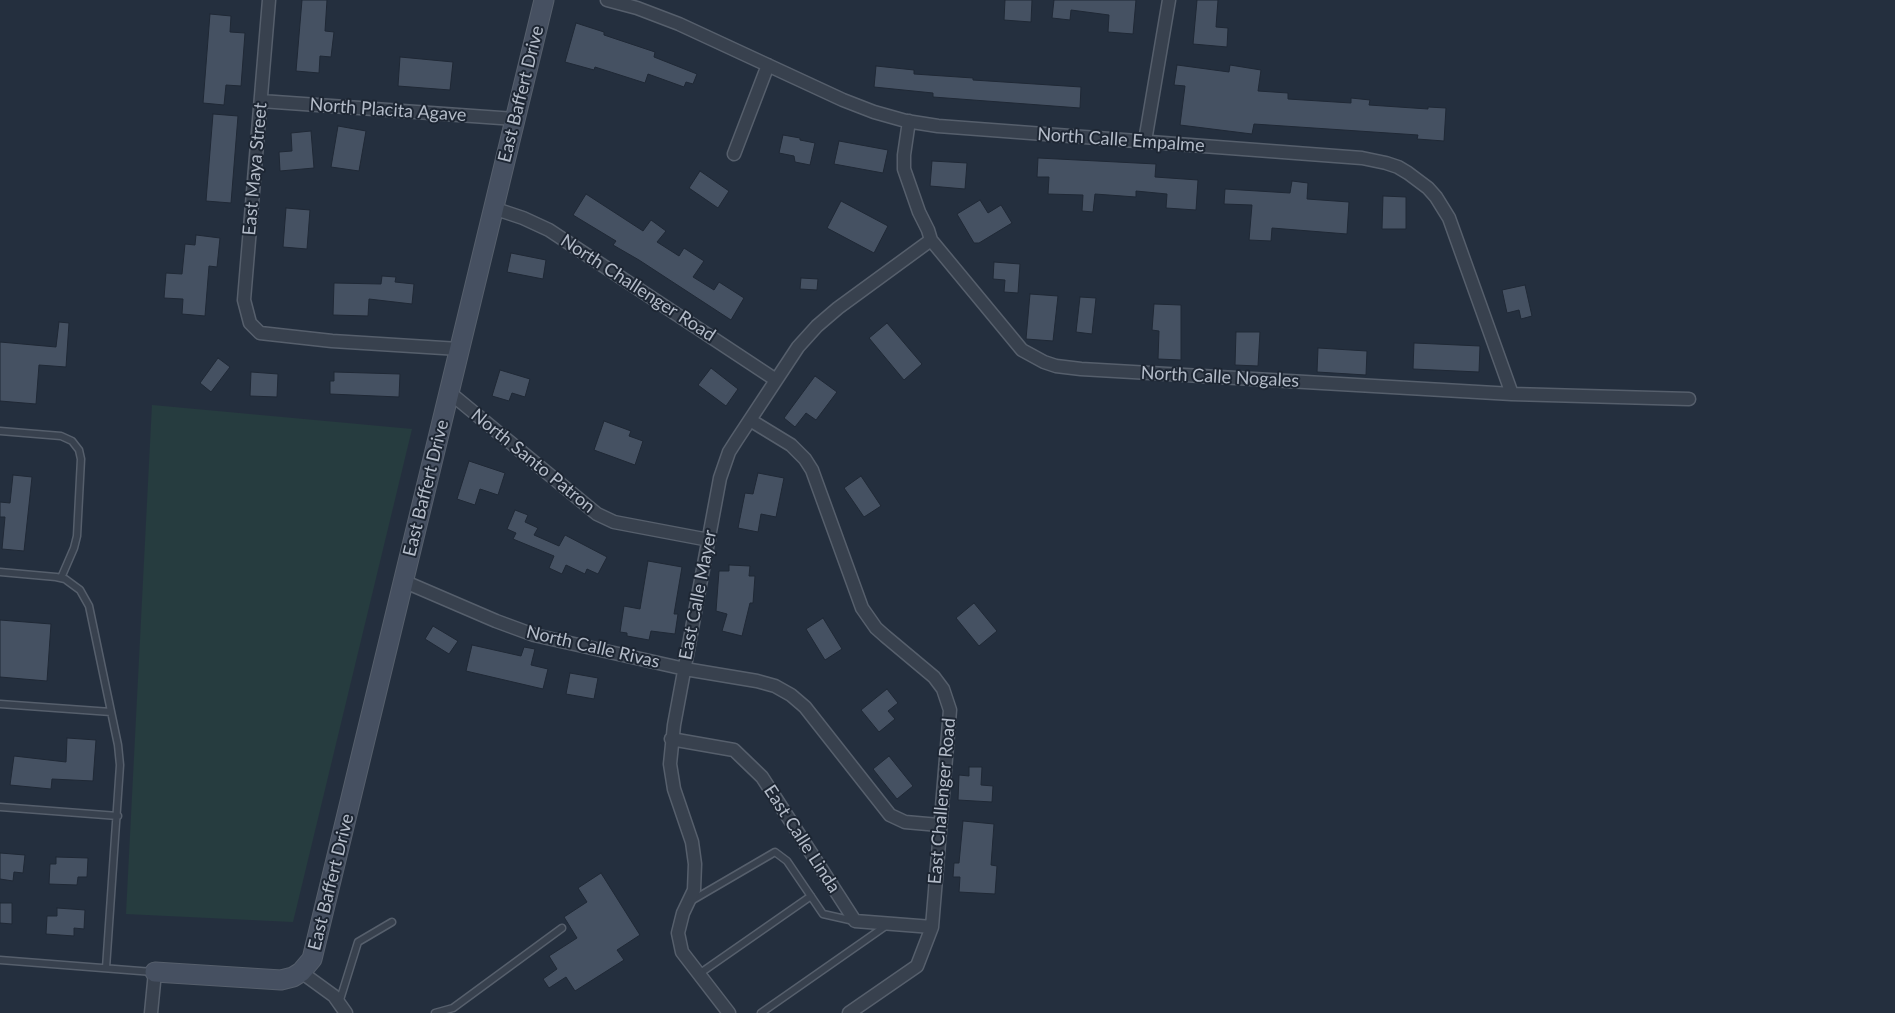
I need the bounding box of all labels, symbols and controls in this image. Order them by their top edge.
street label: East Baffert Drive [494,23,548,165]
street label: North Placita Agave [309,94,467,126]
street label: East Maya Street [238,102,272,236]
street label: North Calle Empalme [1037,123,1205,157]
street label: North Challenger Road [557,230,719,346]
street label: North Calle Nogales [1140,362,1300,392]
street label: North Santo Patron [467,404,599,518]
street label: East Baffert Drive [399,417,453,559]
street label: East Calle Mayer [675,528,721,662]
street label: North Calle Rivas [524,621,662,673]
street label: East Challenger Road [924,717,960,885]
street label: East Calle Linda [759,781,845,897]
street label: East Baffert Drive [304,811,358,953]

